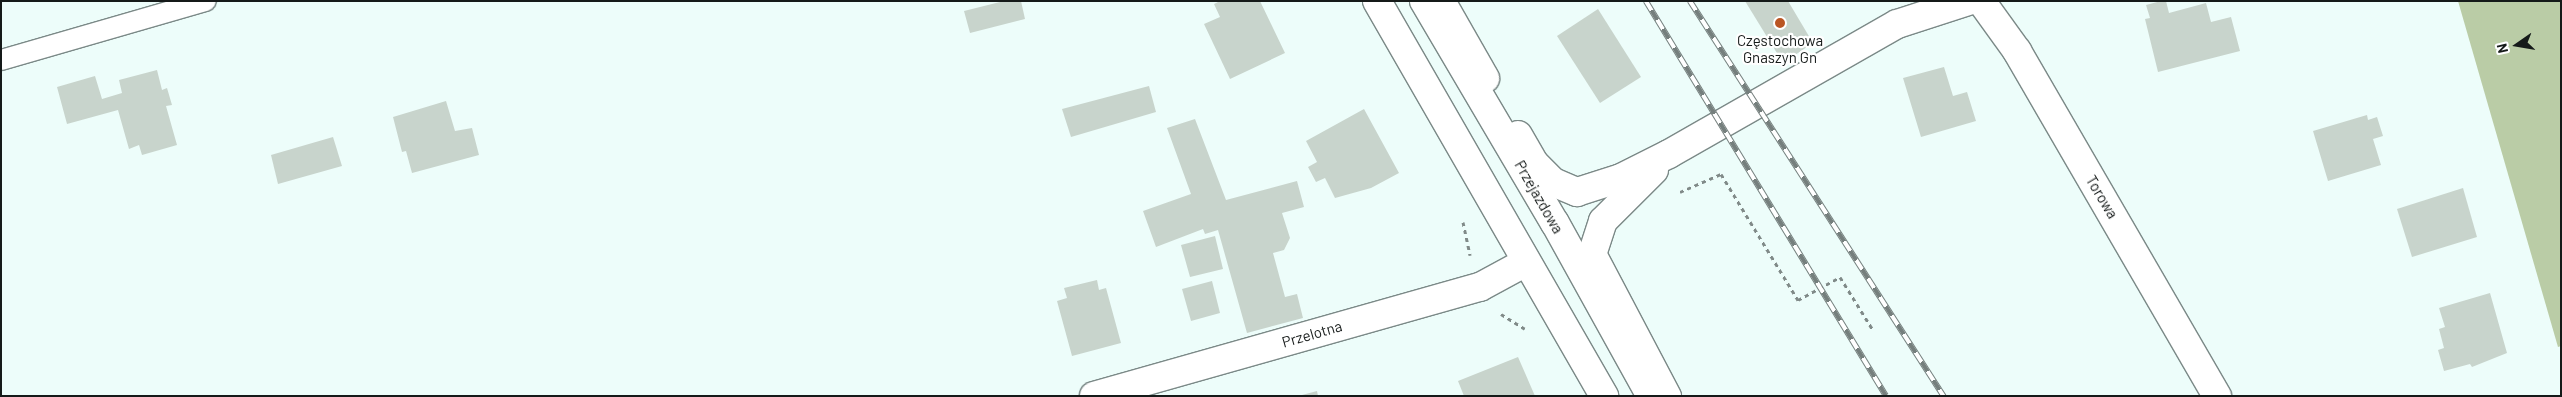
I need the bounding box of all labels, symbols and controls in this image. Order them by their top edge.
marker: Częstochowa Gnaszyn Gn [1774,17,1786,29]
north arrow [2492,20,2542,70]
place label: Częstochowa Gnaszyn Gn [1737,31,1823,66]
text: N [2493,42,2511,55]
street label: Przejazdowa [1511,157,1567,237]
street label: Torowa [2082,172,2122,222]
street label: Przelotna [1280,317,1344,351]

